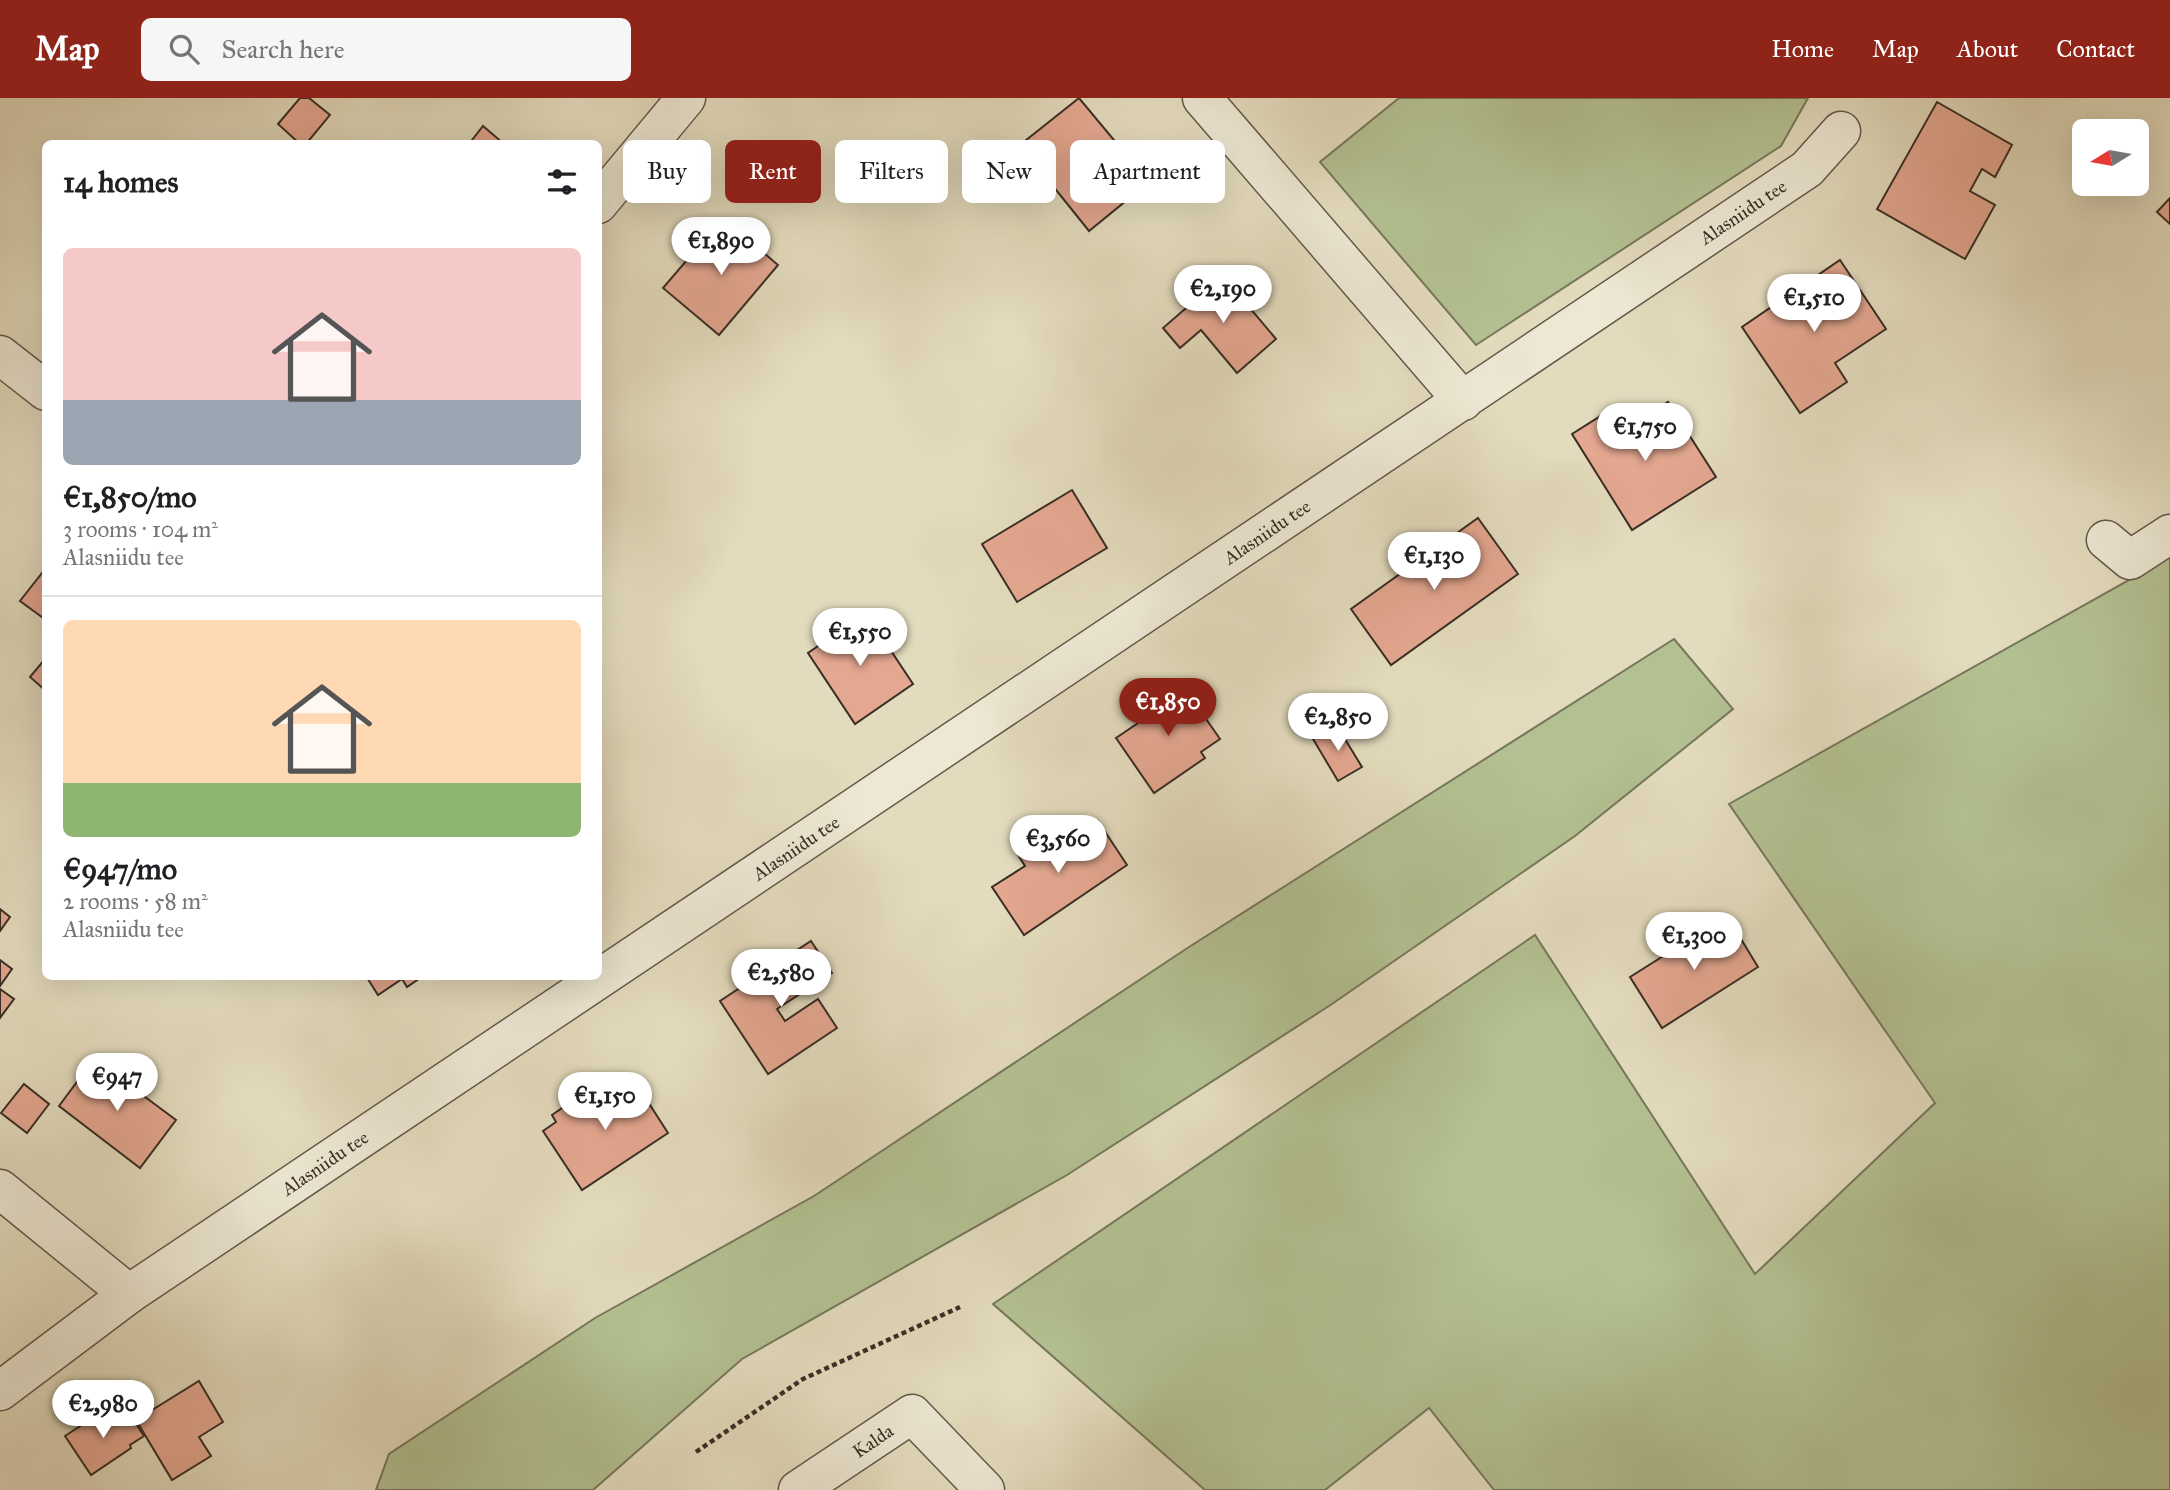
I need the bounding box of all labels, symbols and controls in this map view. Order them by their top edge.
search box [141,18,631,81]
text: Map [35,29,99,69]
icon: search [165,30,203,68]
text: Search here [221,33,345,65]
text: Home [1771,34,1834,64]
text: Map [1872,34,1919,64]
text: About [1957,34,2018,64]
text: Contact [2056,34,2135,64]
north arrow [2072,119,2149,196]
map controls [2072,119,2149,196]
chip: Buy [623,140,711,203]
chip: Rent [725,140,821,203]
chip: Filters [835,140,948,203]
chip: New [962,140,1056,203]
chip: Apartment [1070,140,1225,203]
icon: filters [543,163,581,201]
text: 14 homes [63,164,178,200]
street label: Alasniidu tee [1694,175,1791,250]
pin: €1,890 [664,218,778,277]
text: €1,890 [688,226,754,254]
pin: €2,190 [1166,266,1280,325]
text: €2,190 [1190,274,1256,302]
pin: €1,510 [1757,274,1871,334]
text: €1,510 [1783,283,1845,311]
icon: home [259,294,385,420]
pin: €1,750 [1588,404,1702,463]
text: €1,750 [1613,412,1677,440]
text: €1,850/mo [63,479,197,515]
street label: Alasniidu tee [1218,495,1315,570]
text: 3 rooms · 104 m² [63,515,218,543]
pin: €1,130 [1377,532,1491,592]
text: €1,130 [1404,541,1464,569]
text: Alasniidu tee [63,543,184,571]
pin: €1,550 [803,608,917,668]
text: €1,550 [828,617,892,645]
icon: home [259,666,385,792]
pin: €1,850 [1111,678,1225,738]
text: €1,850 [1135,687,1201,715]
pin: €2,850 [1281,694,1395,753]
text: €2,850 [1304,702,1372,730]
street label: Alasniidu tee [747,811,844,886]
pin: €3,560 [1001,816,1115,875]
text: €3,560 [1026,824,1090,852]
text: €947/mo [63,851,177,887]
text: 2 rooms · 58 m² [63,887,208,915]
pin: €1,300 [1637,912,1751,972]
text: Alasniidu tee [63,915,184,943]
text: €1,300 [1662,921,1726,949]
pin: €2,580 [724,950,838,1009]
text: €2,580 [747,958,815,986]
pin: €947 [76,1054,158,1113]
text: €947 [92,1062,142,1090]
pin: €1,150 [548,1072,662,1132]
text: €1,150 [574,1081,636,1109]
street label: Alasniidu tee [276,1126,373,1201]
pin: €2,980 [46,1380,160,1440]
text: €2,980 [68,1389,138,1417]
street label: Kalda [848,1419,899,1463]

